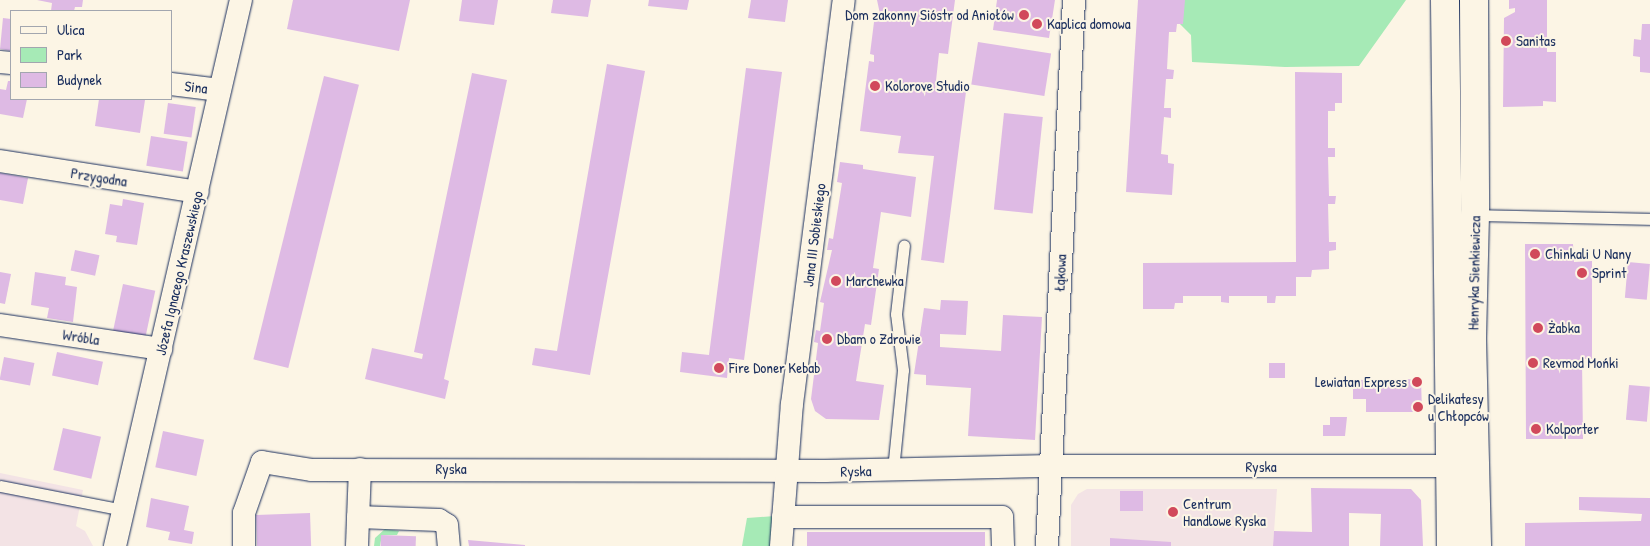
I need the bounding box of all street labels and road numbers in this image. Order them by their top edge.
street label: Sina [184,77,208,97]
street label: Przygodna [69,164,129,190]
street label: Jana III Sobieskiego [799,182,829,288]
street label: Józefa Ignacego Kraszewskiego [151,189,207,357]
street label: Henryka Sienkiewicza [1464,216,1484,330]
street label: Łąkowa [1050,254,1070,292]
street label: Wróbla [61,325,101,349]
street label: Ryska [1245,458,1277,476]
street label: Ryska [435,460,467,478]
street label: Ryska [840,462,872,480]

